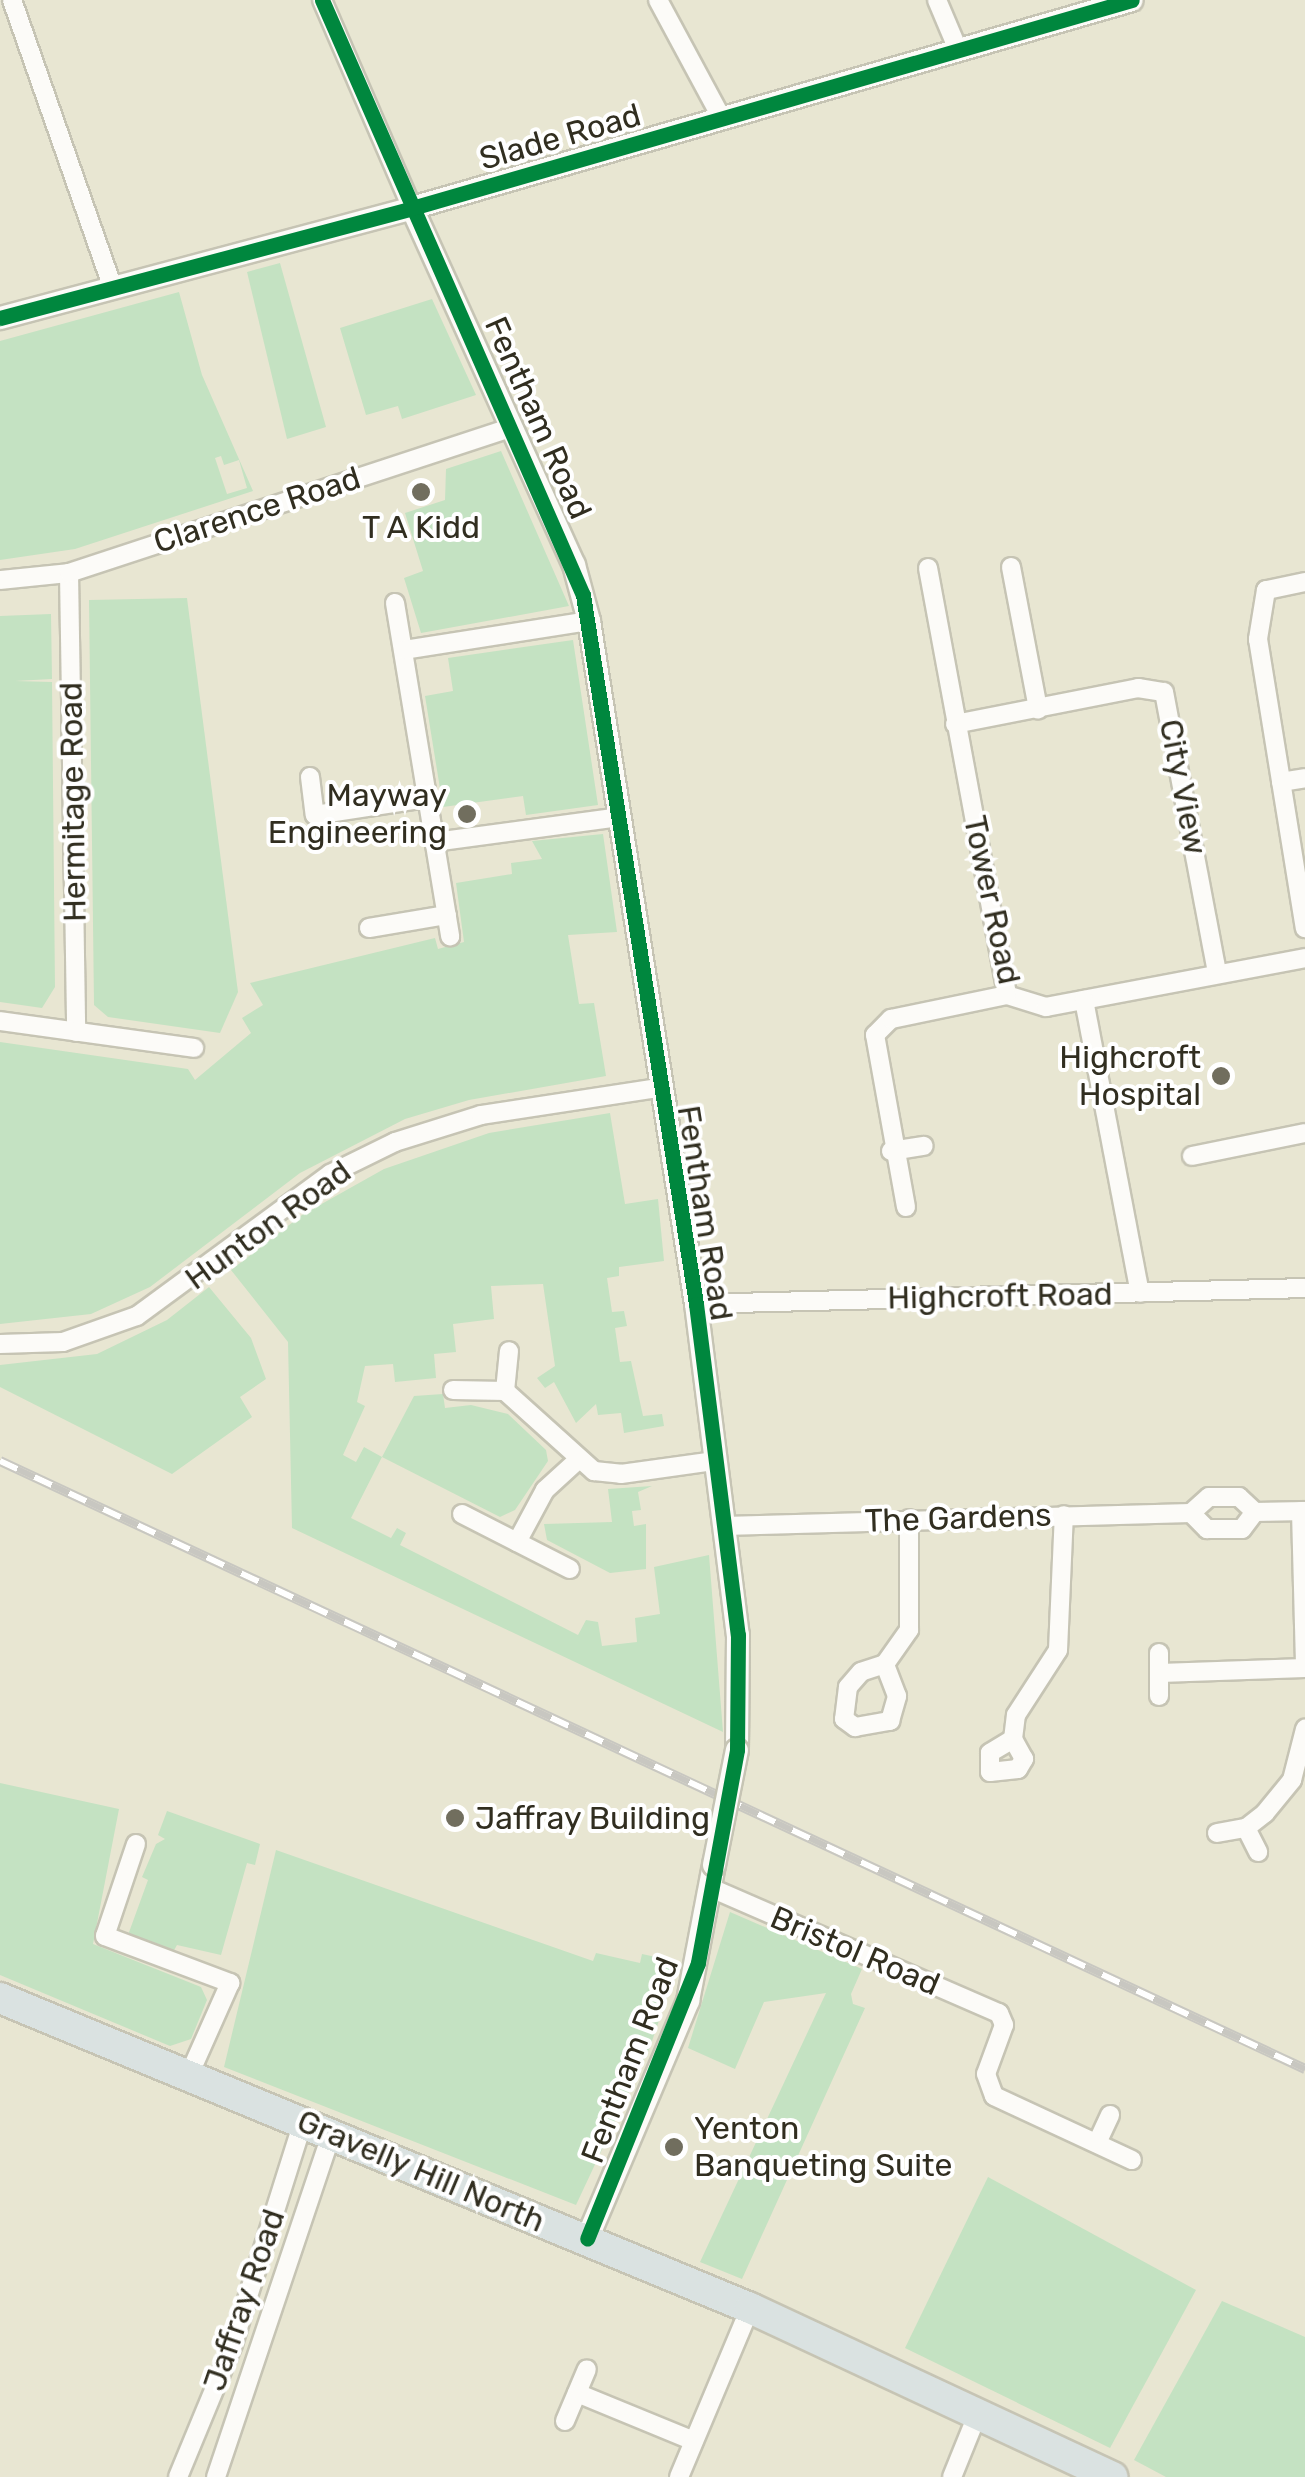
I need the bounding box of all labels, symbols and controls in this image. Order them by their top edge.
street label: Slade Road [475,96,645,178]
street label: Fentham Road [476,311,600,525]
street label: Clarence Road [149,458,365,562]
marker: T A Kidd [410,481,432,503]
place label: T A Kidd [361,508,481,546]
street label: Hermitage Road [52,682,94,922]
street label: City View [1151,715,1215,859]
place label: Mayway Engineering [268,777,447,852]
marker: Mayway Engineering [456,803,478,825]
street label: Tower Road [955,812,1029,988]
place label: Highcroft Hospital [1059,1039,1201,1114]
marker: Highcroft Hospital [1210,1065,1232,1087]
street label: Fentham Road [669,1103,741,1323]
street label: Hunton Road [178,1152,358,1298]
street label: Highcroft Road [887,1275,1113,1317]
street label: The Gardens [864,1496,1052,1540]
place label: Jaffray Building [475,1799,711,1837]
marker: Jaffray Building [444,1807,466,1829]
street label: Bristol Road [765,1898,945,2004]
street label: Fentham Road [573,1952,687,2168]
street label: Gravelly Hill North [291,2101,551,2241]
place label: Yenton Banqueting Suite [694,2110,953,2185]
marker: Yenton Banqueting Suite [663,2136,685,2158]
street label: Jaffray Road [195,2204,293,2396]

